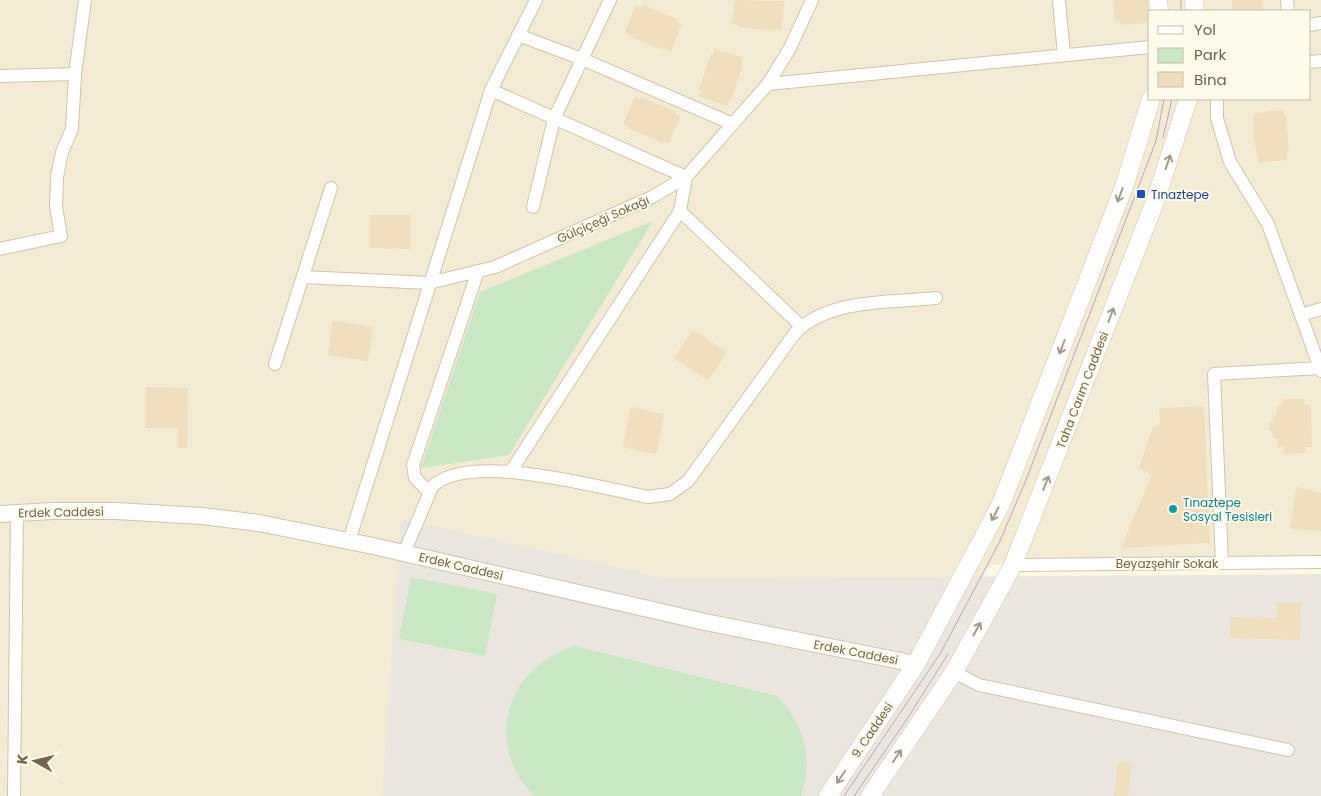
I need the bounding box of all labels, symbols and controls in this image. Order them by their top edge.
legend [1148,10,1311,100]
text: Yol [1194,19,1216,40]
text: Park [1194,44,1226,65]
text: Bina [1194,69,1227,90]
one-way arrow [1164,155,1173,171]
place label: Tınaztepe [1151,186,1209,203]
one-way arrow [1115,187,1125,202]
marker: Tınaztepe [1135,188,1147,200]
street label: Gülçiçeği Sokağı [554,191,652,247]
one-way arrow [1107,307,1116,323]
street label: Taha Carım Caddesi [1052,329,1112,451]
one-way arrow [1057,339,1066,354]
one-way arrow [1042,475,1051,491]
place label: Tınaztepe Sosyal Tesisleri [1183,494,1272,525]
street label: Erdek Caddesi [18,503,104,521]
marker: Tınaztepe Sosyal Tesisleri [1167,503,1179,515]
one-way arrow [990,506,1000,521]
street label: Erdek Caddesi [417,548,505,584]
street label: Beyazşehir Sokak [1116,555,1219,572]
one-way arrow [972,622,982,637]
street label: Erdek Caddesi [812,635,900,669]
street label: 9. Caddesi [847,699,897,761]
north arrow [10,736,60,786]
one-way arrow [892,749,902,763]
text: K [12,753,33,765]
one-way arrow [836,770,846,784]

